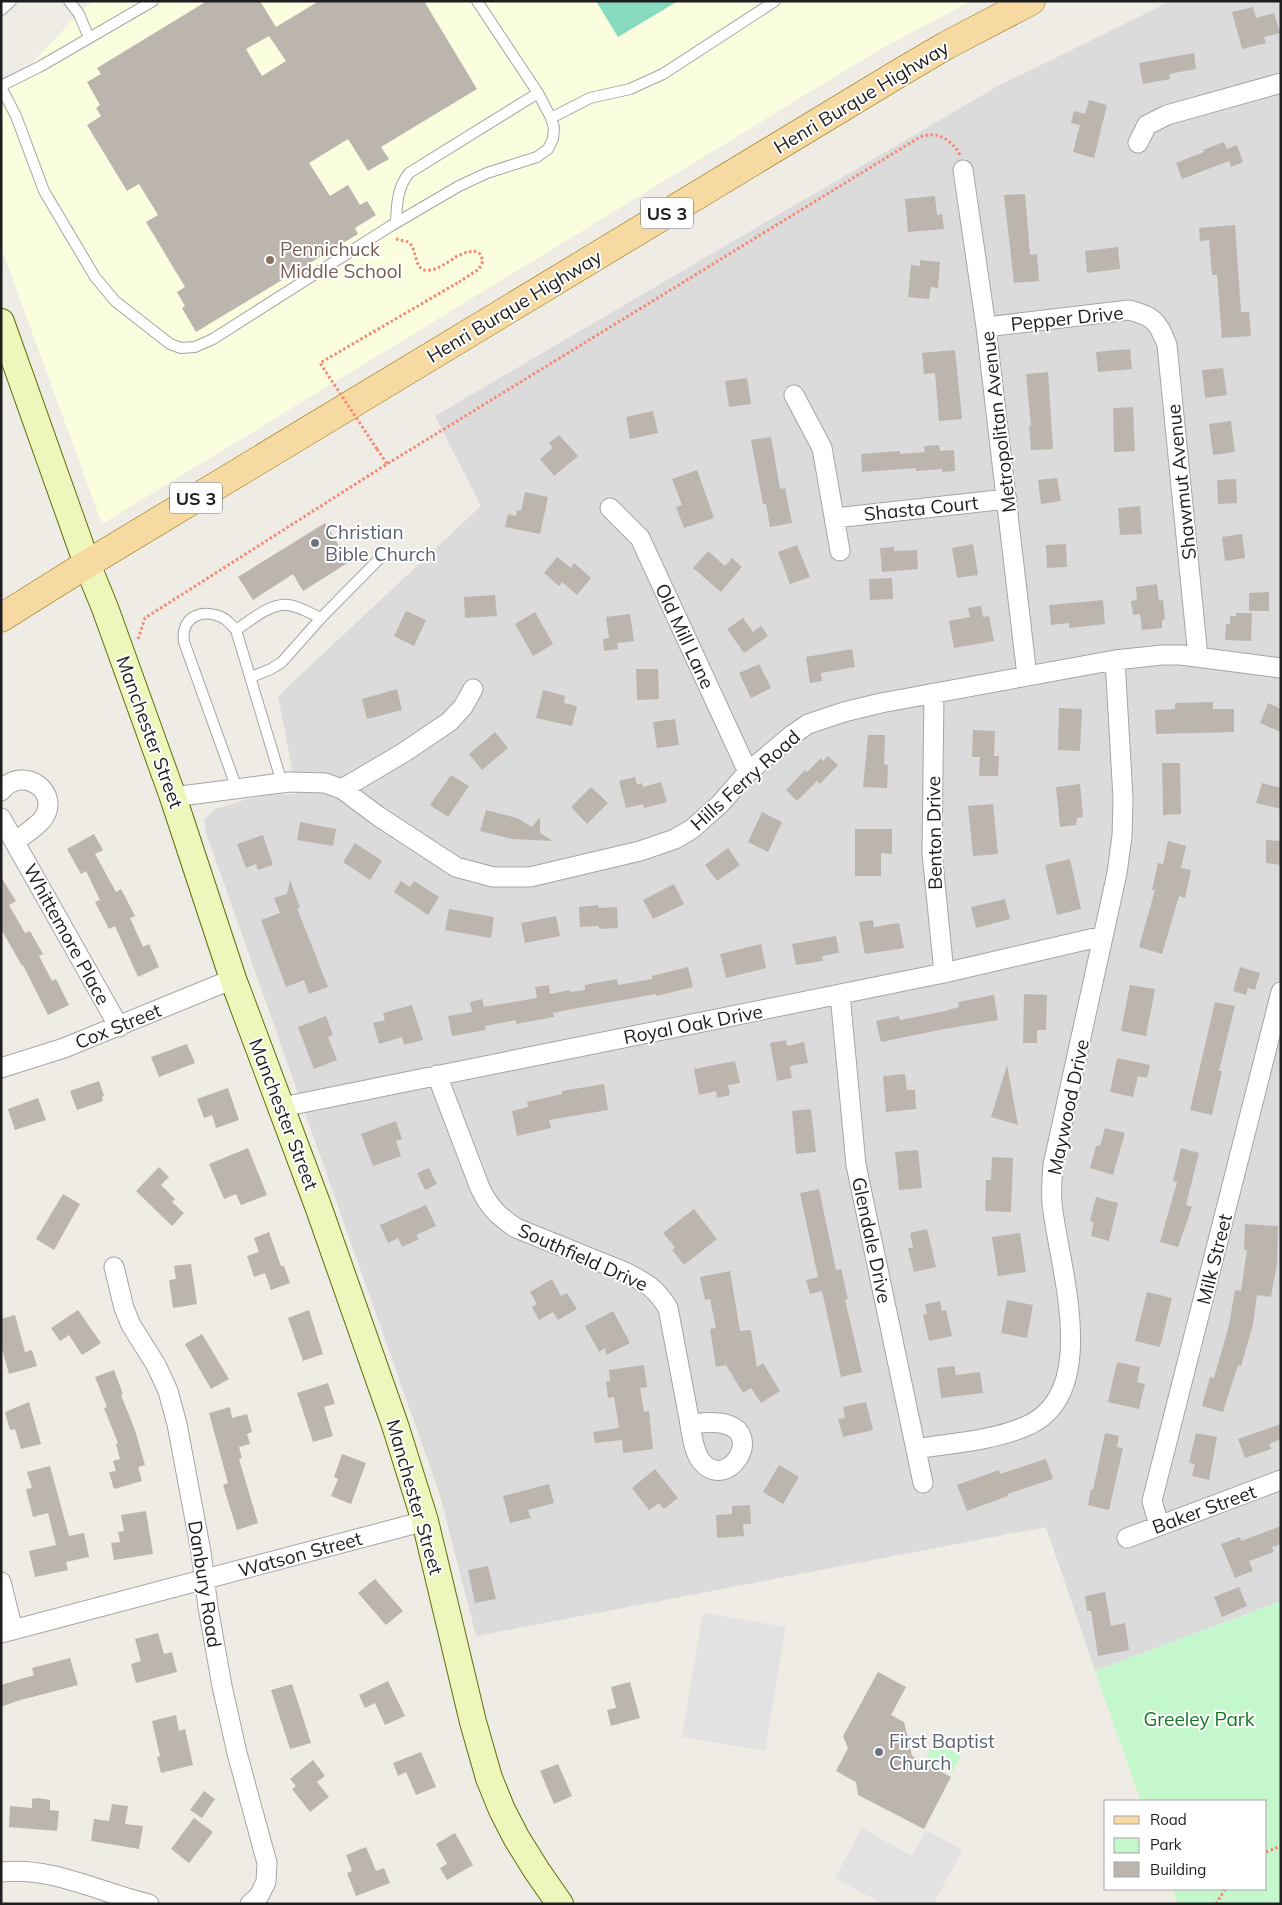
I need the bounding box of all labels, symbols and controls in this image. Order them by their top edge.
street label: Henri Burque Highway [769,35,953,159]
road number: US 3 [641,198,693,228]
place label: Pennichuck Middle School [280,237,402,283]
street label: Henri Burque Highway [422,244,606,368]
marker: Pennichuck Middle School [264,254,276,266]
street label: Pepper Drive [1009,300,1125,336]
street label: Metropolitan Avenue [975,330,1021,514]
street label: Shawmut Avenue [1161,403,1201,561]
road number: US 3 [170,482,222,514]
street label: Shasta Court [863,490,980,526]
place label: Christian Bible Church [325,520,436,566]
marker: Christian Bible Church [309,537,321,549]
street label: Old Mill Lane [650,579,720,693]
street label: Manchester Street [111,653,189,812]
street label: Hills Ferry Road [685,725,805,835]
street label: Benton Drive [921,776,947,890]
street label: Whittemore Place [18,859,116,1009]
street label: Cox Street [71,998,165,1054]
street label: Royal Oak Drive [621,999,765,1049]
street label: Manchester Street [244,1035,324,1193]
street label: Maywood Drive [1042,1037,1094,1177]
street label: Glendale Drive [847,1175,897,1305]
street label: Milk Street [1191,1211,1237,1307]
street label: Southfield Drive [514,1218,652,1296]
street label: Manchester Street [381,1417,449,1578]
street label: Baker Street [1149,1479,1259,1539]
street label: Danbury Road [183,1519,227,1649]
street label: Watson Street [236,1526,365,1582]
park label: Greeley Park [1143,1707,1255,1731]
place label: First Baptist Church [889,1729,995,1775]
marker: First Baptist Church [873,1746,885,1758]
legend [1104,1800,1267,1890]
text: Road [1150,1810,1187,1829]
text: Park [1150,1835,1182,1854]
text: Building [1150,1860,1206,1879]

